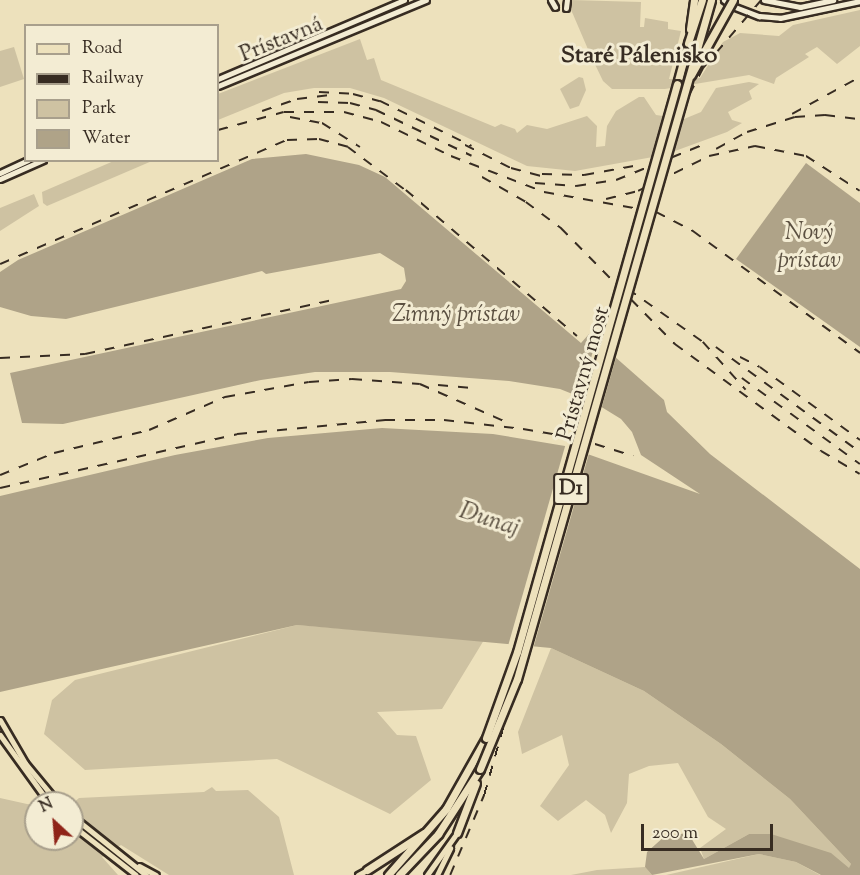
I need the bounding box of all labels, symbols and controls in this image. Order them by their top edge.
street label: Prístavná [237,12,327,70]
legend [24,24,219,162]
text: Road [82,36,122,62]
district label: Staré Pálenisko [561,43,717,71]
text: Railway [82,66,144,92]
text: Park [82,96,116,122]
text: Water [82,126,130,152]
water label: Nový prístav [777,220,841,276]
water label: Zimný prístav [392,302,520,330]
street label: Prístavný most [553,304,617,444]
road number: D1 [553,471,589,507]
water label: Dunaj [455,498,523,544]
north arrow [24,791,84,851]
text: N [36,793,58,819]
scale bar [644,812,776,850]
text: 200 m [652,821,698,847]

